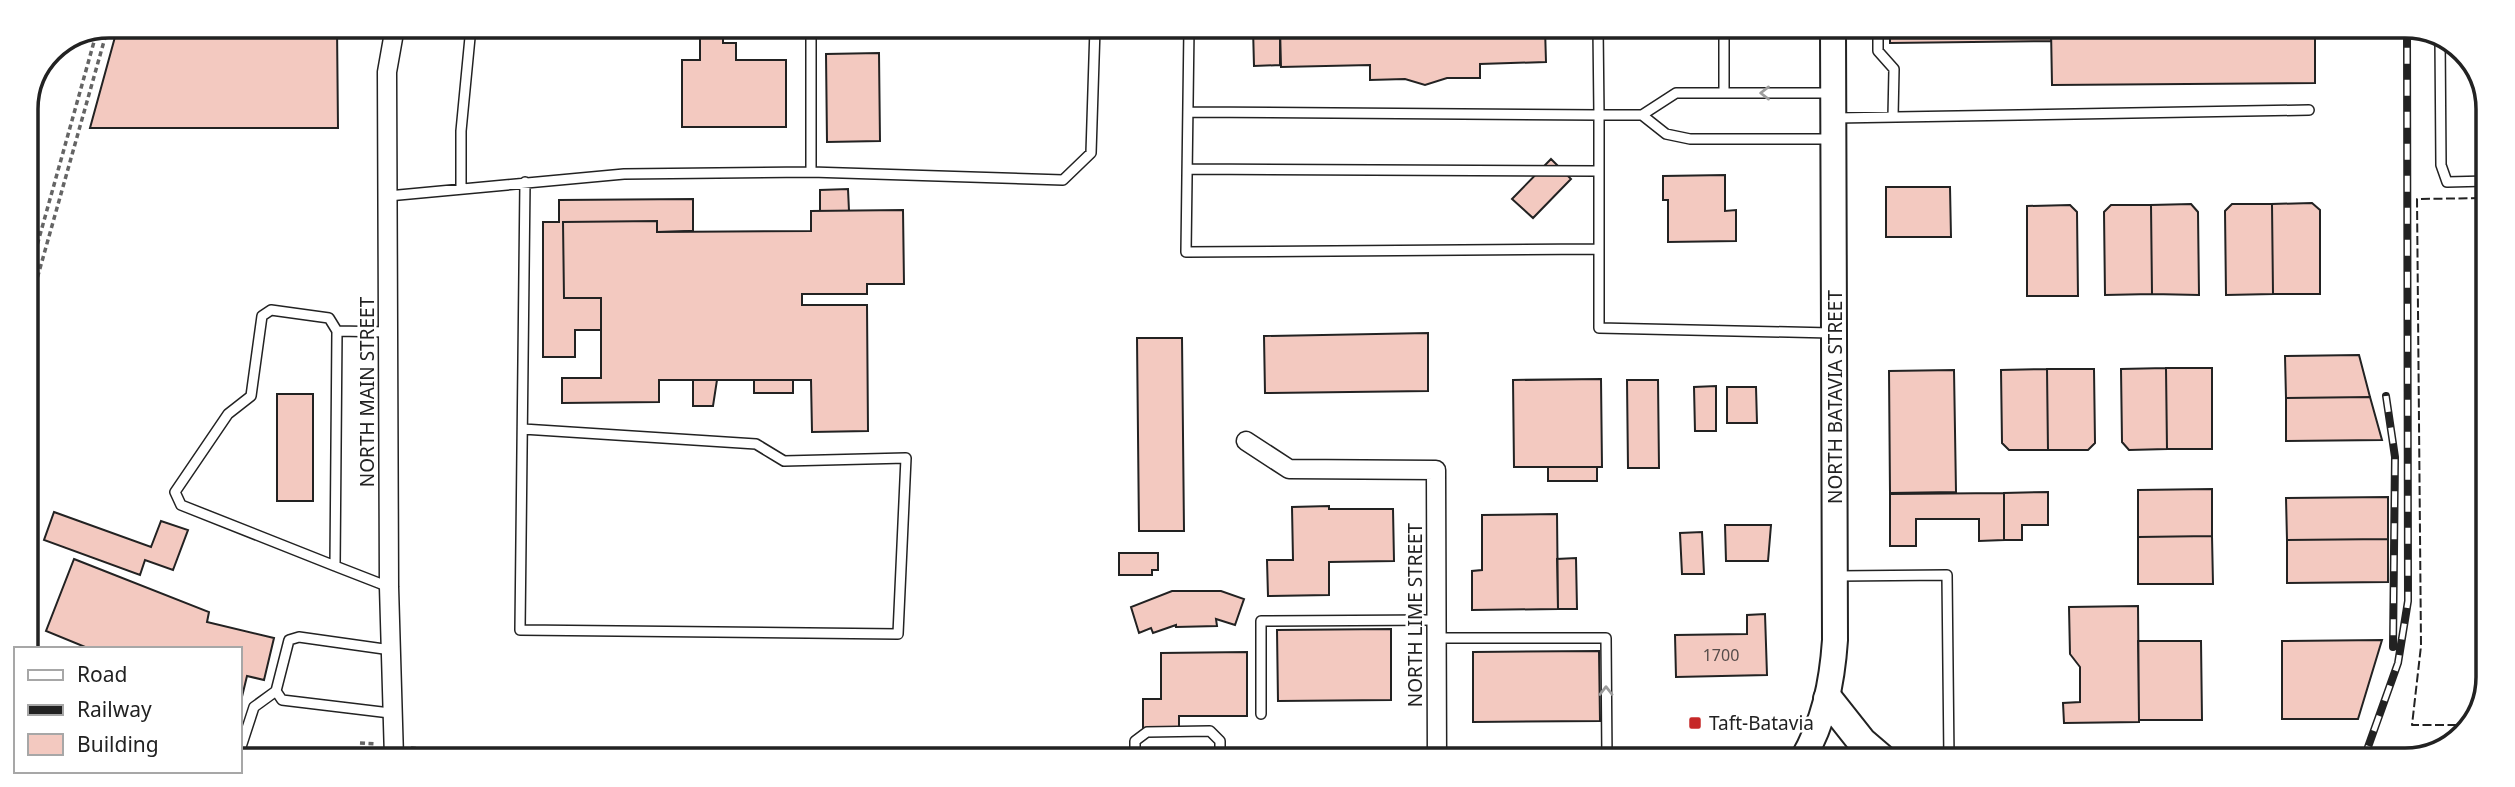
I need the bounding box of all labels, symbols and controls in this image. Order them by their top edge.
one-way arrow [1759,85,1770,101]
street label: NORTH BATAVIA STREET [1822,290,1848,504]
street label: NORTH MAIN STREET [354,296,380,487]
street label: NORTH LIME STREET [1402,522,1428,707]
house number: 1700 [1703,644,1739,666]
legend [14,647,242,773]
text: Road [77,660,127,688]
one-way arrow [1598,686,1614,696]
text: Railway [77,695,152,723]
place label: Taft-Batavia [1709,710,1814,736]
marker: Taft-Batavia [1687,715,1703,731]
text: Building [77,730,159,758]

